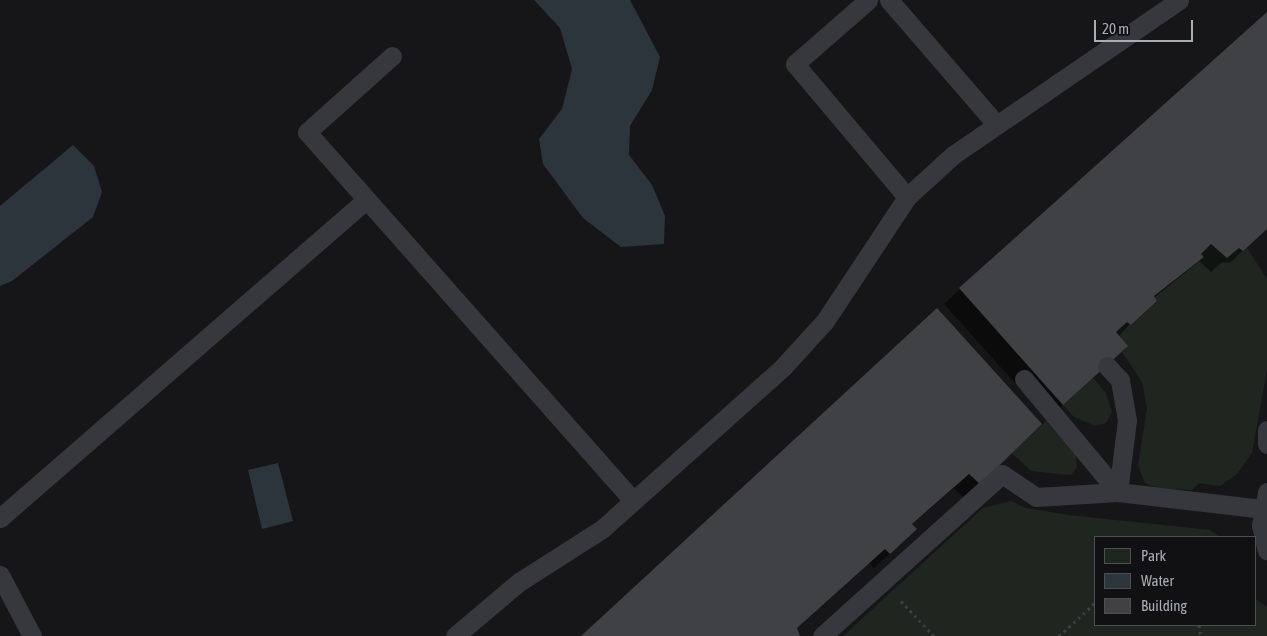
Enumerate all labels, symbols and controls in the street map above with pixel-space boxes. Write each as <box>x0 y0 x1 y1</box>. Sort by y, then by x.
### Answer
scale bar <box>1097 10 1196 42</box>
text: 20 m <box>1102 20 1129 37</box>
legend <box>1094 536 1257 626</box>
text: Park <box>1141 547 1166 564</box>
text: Water <box>1141 572 1174 589</box>
text: Building <box>1141 597 1187 614</box>

